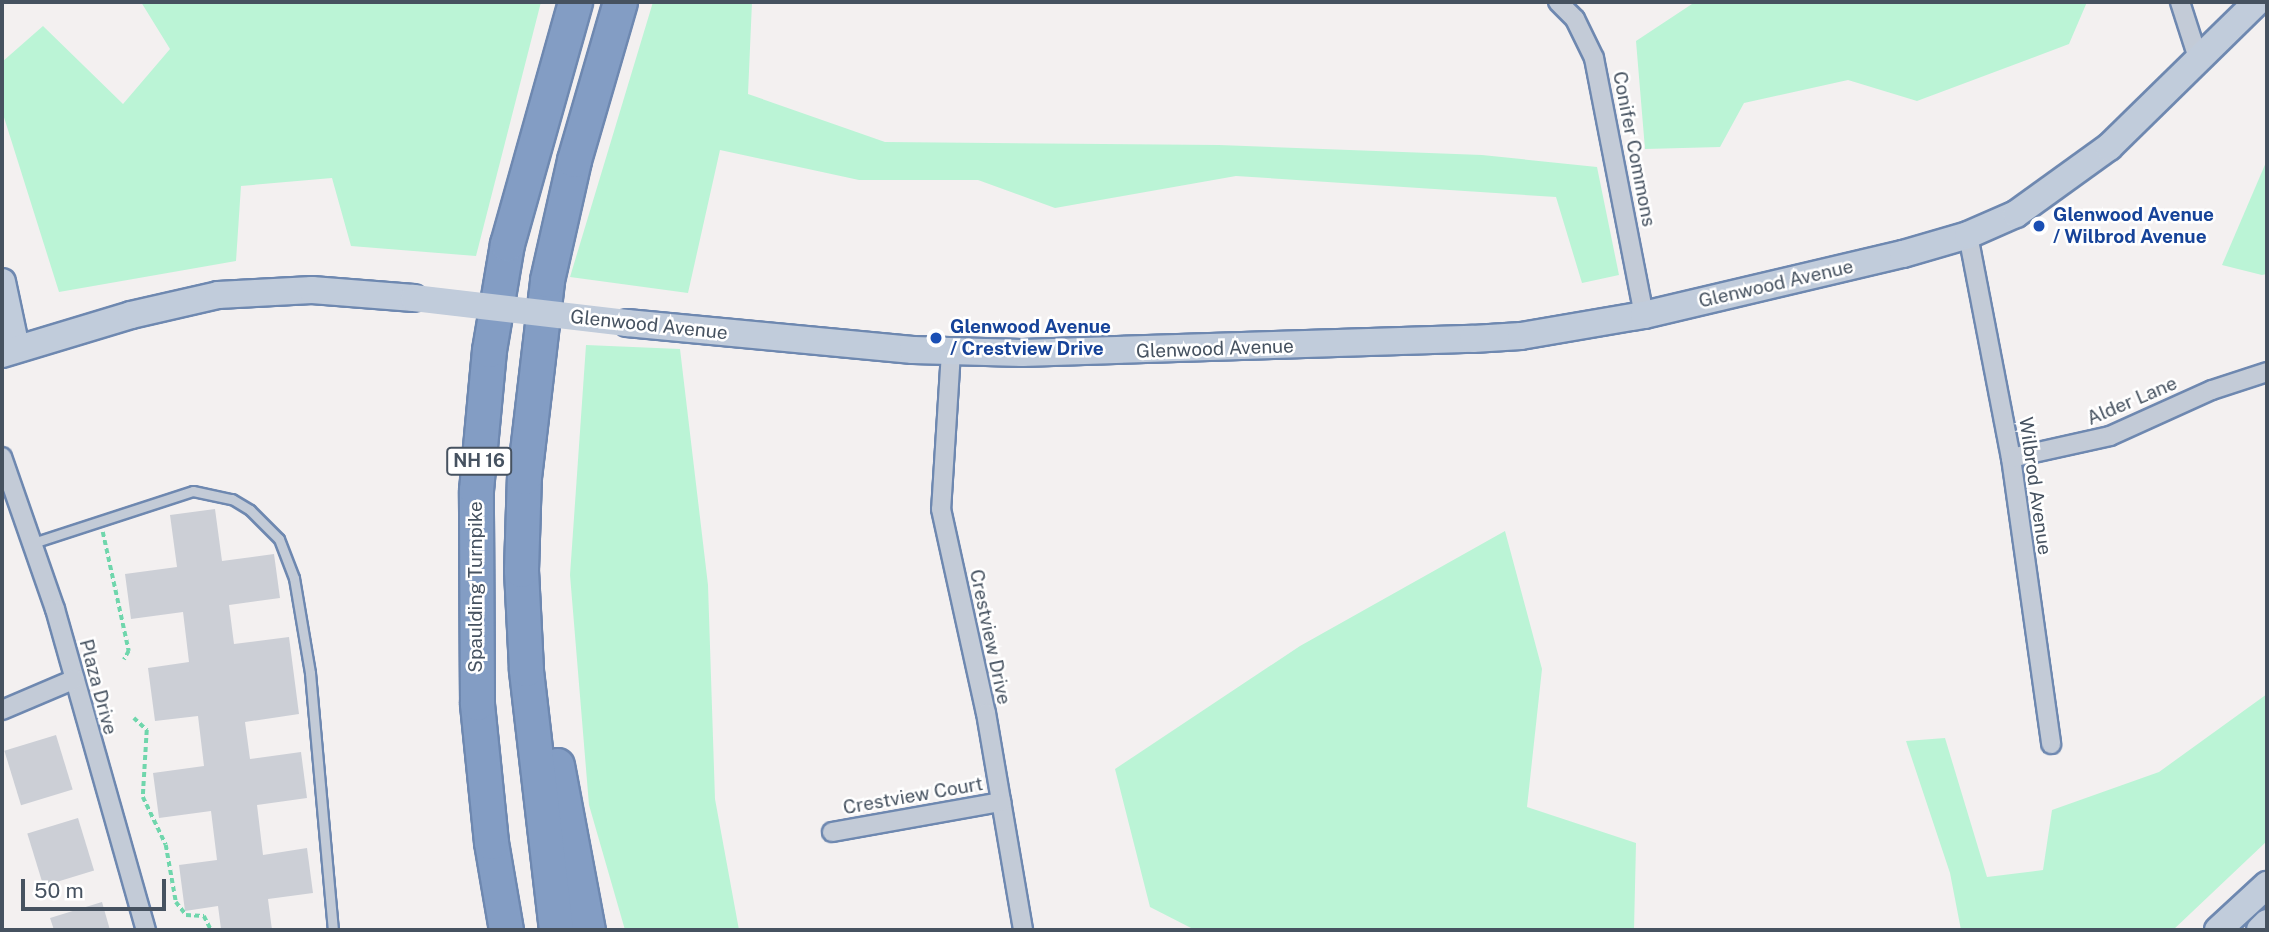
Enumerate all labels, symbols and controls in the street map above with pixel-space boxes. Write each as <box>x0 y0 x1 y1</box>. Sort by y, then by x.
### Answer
street label: Conifer Commons <box>1608 69 1660 229</box>
place label: Glenwood Avenue / Wilbrod Avenue <box>2053 204 2214 248</box>
marker: Glenwood Avenue / Wilbrod Avenue <box>2031 218 2047 234</box>
street label: Glenwood Avenue <box>1696 255 1856 313</box>
street label: Glenwood Avenue <box>569 305 729 345</box>
place label: Glenwood Avenue / Crestview Drive <box>950 316 1111 360</box>
marker: Glenwood Avenue / Crestview Drive <box>928 330 944 346</box>
street label: Glenwood Avenue <box>1136 335 1294 363</box>
street label: Alder Lane <box>2083 372 2181 430</box>
street label: Wilbrod Avenue <box>2014 416 2056 556</box>
road number: NH 16 <box>446 447 512 476</box>
street label: Spaulding Turnpike <box>465 501 487 673</box>
street label: Crestview Drive <box>965 567 1015 707</box>
street label: Plaza Drive <box>74 637 122 737</box>
street label: Crestview Court <box>841 772 985 820</box>
scale bar <box>24 866 170 910</box>
text: 50 m <box>34 878 84 903</box>

